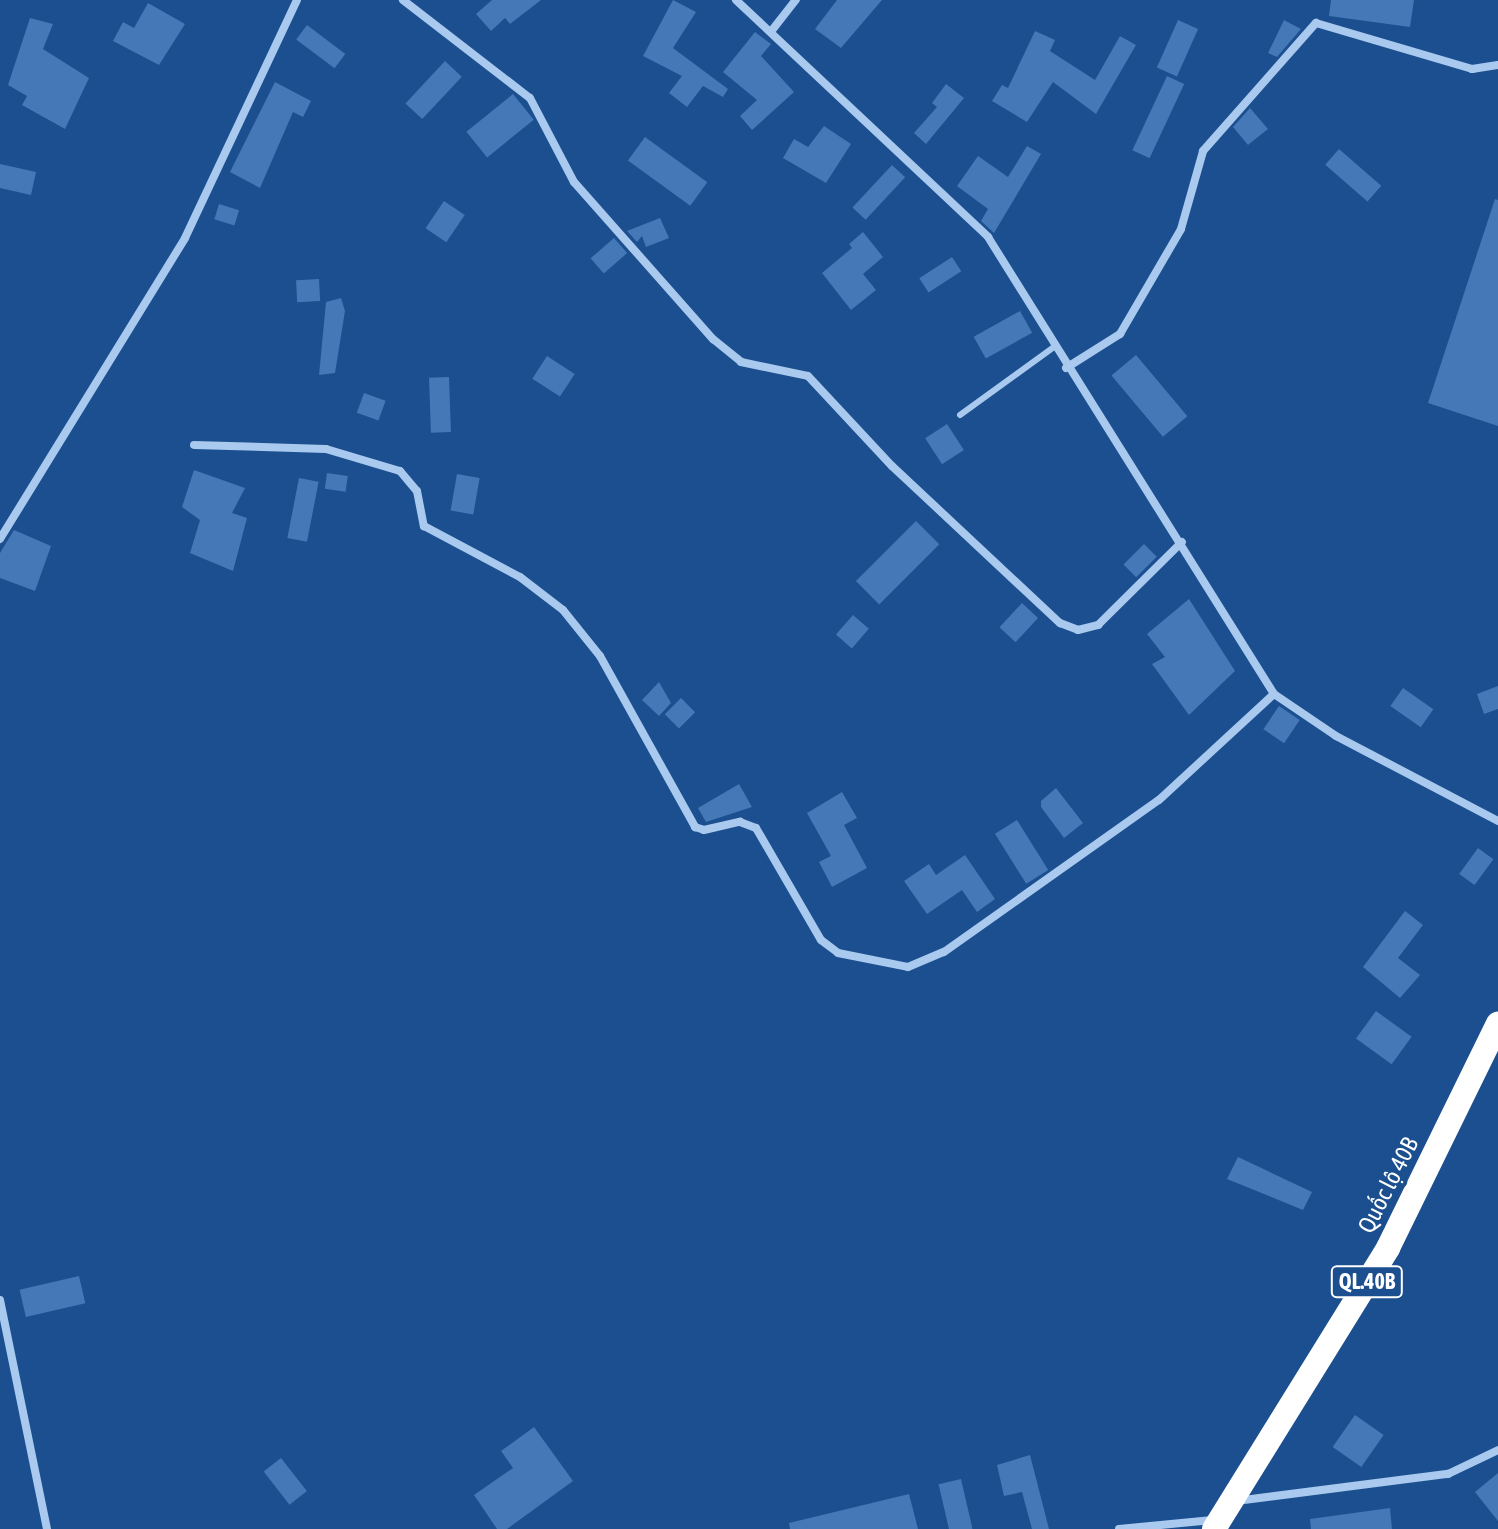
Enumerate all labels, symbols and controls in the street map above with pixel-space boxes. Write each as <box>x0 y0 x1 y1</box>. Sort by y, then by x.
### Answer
street label: Quốc lộ 40B <box>1352 1132 1424 1238</box>
road number: QL.40B <box>1329 1264 1405 1300</box>

